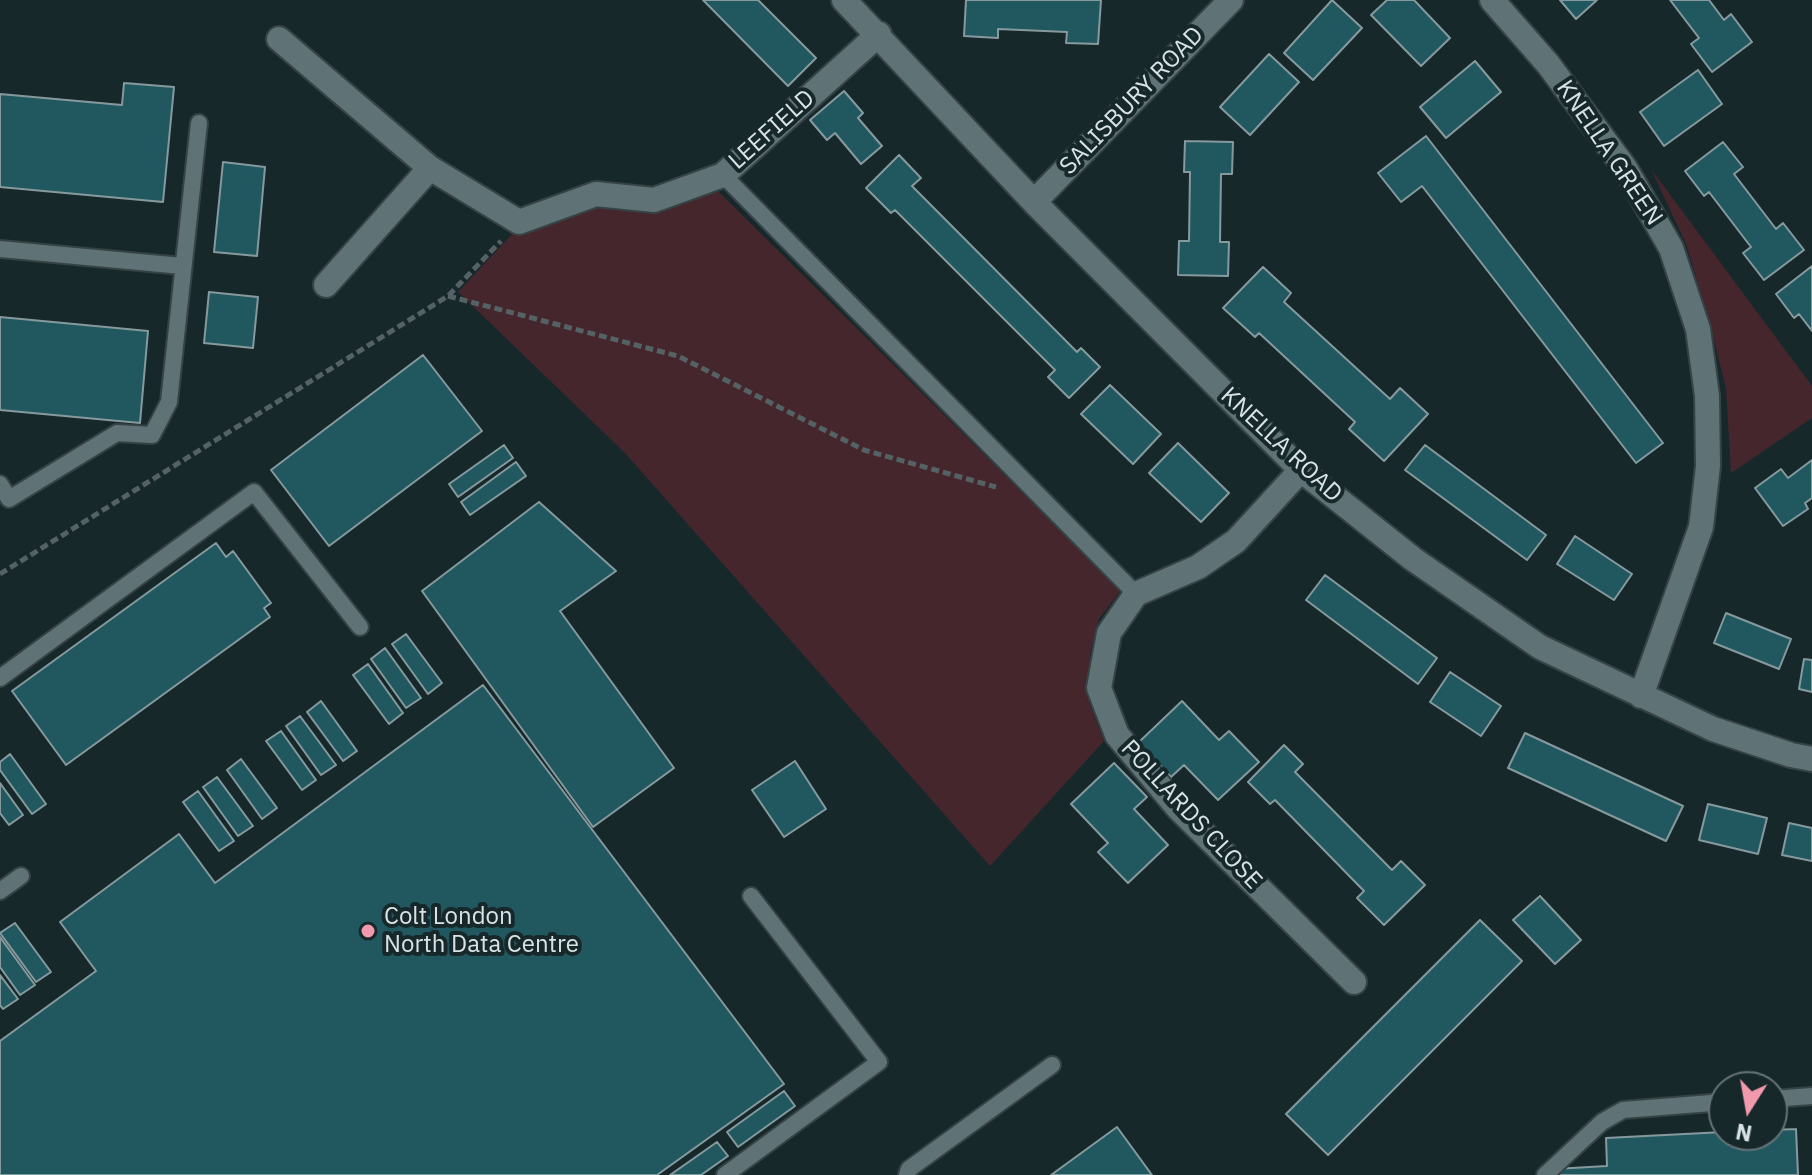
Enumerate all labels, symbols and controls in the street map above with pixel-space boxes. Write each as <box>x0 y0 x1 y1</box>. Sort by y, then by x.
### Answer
street label: SALISBURY ROAD <box>1054 21 1210 181</box>
street label: KNELLA GREEN <box>1550 75 1668 231</box>
street label: LEEFIELD <box>723 84 821 176</box>
street label: KNELLA ROAD <box>1215 382 1347 508</box>
street label: POLLARDS CLOSE <box>1114 734 1268 896</box>
place label: Colt London North Data Centre <box>384 903 579 959</box>
marker: Colt London North Data Centre <box>359 922 377 940</box>
north arrow <box>1708 1071 1788 1151</box>
text: N <box>1733 1117 1754 1149</box>

